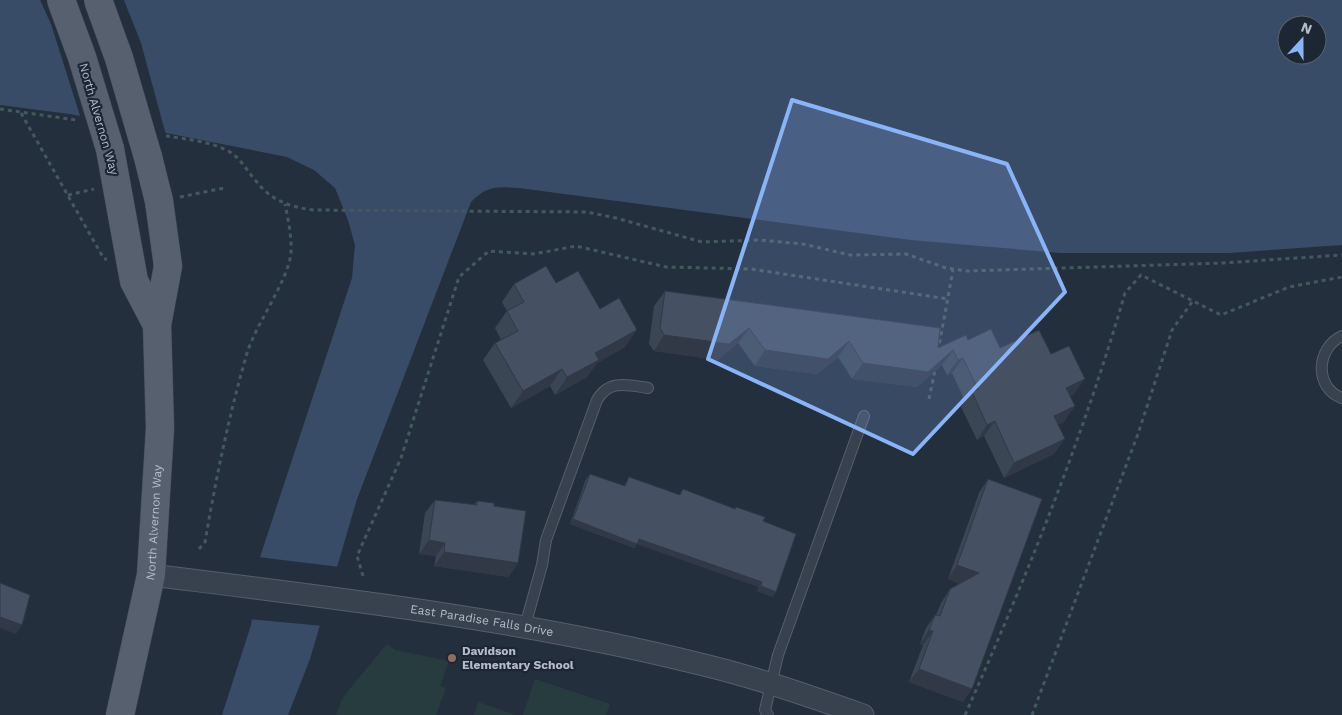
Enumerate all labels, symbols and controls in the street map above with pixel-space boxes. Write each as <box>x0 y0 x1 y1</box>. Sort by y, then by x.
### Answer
north arrow <box>1277 15 1327 65</box>
text: N <box>1299 19 1314 37</box>
street label: North Alvernon Way <box>76 62 122 177</box>
street label: North Alvernon Way <box>143 464 165 582</box>
street label: East Paradise Falls Drive <box>409 602 555 639</box>
place label: Davidson Elementary School <box>462 644 574 672</box>
marker: Davidson Elementary School <box>446 652 458 664</box>

